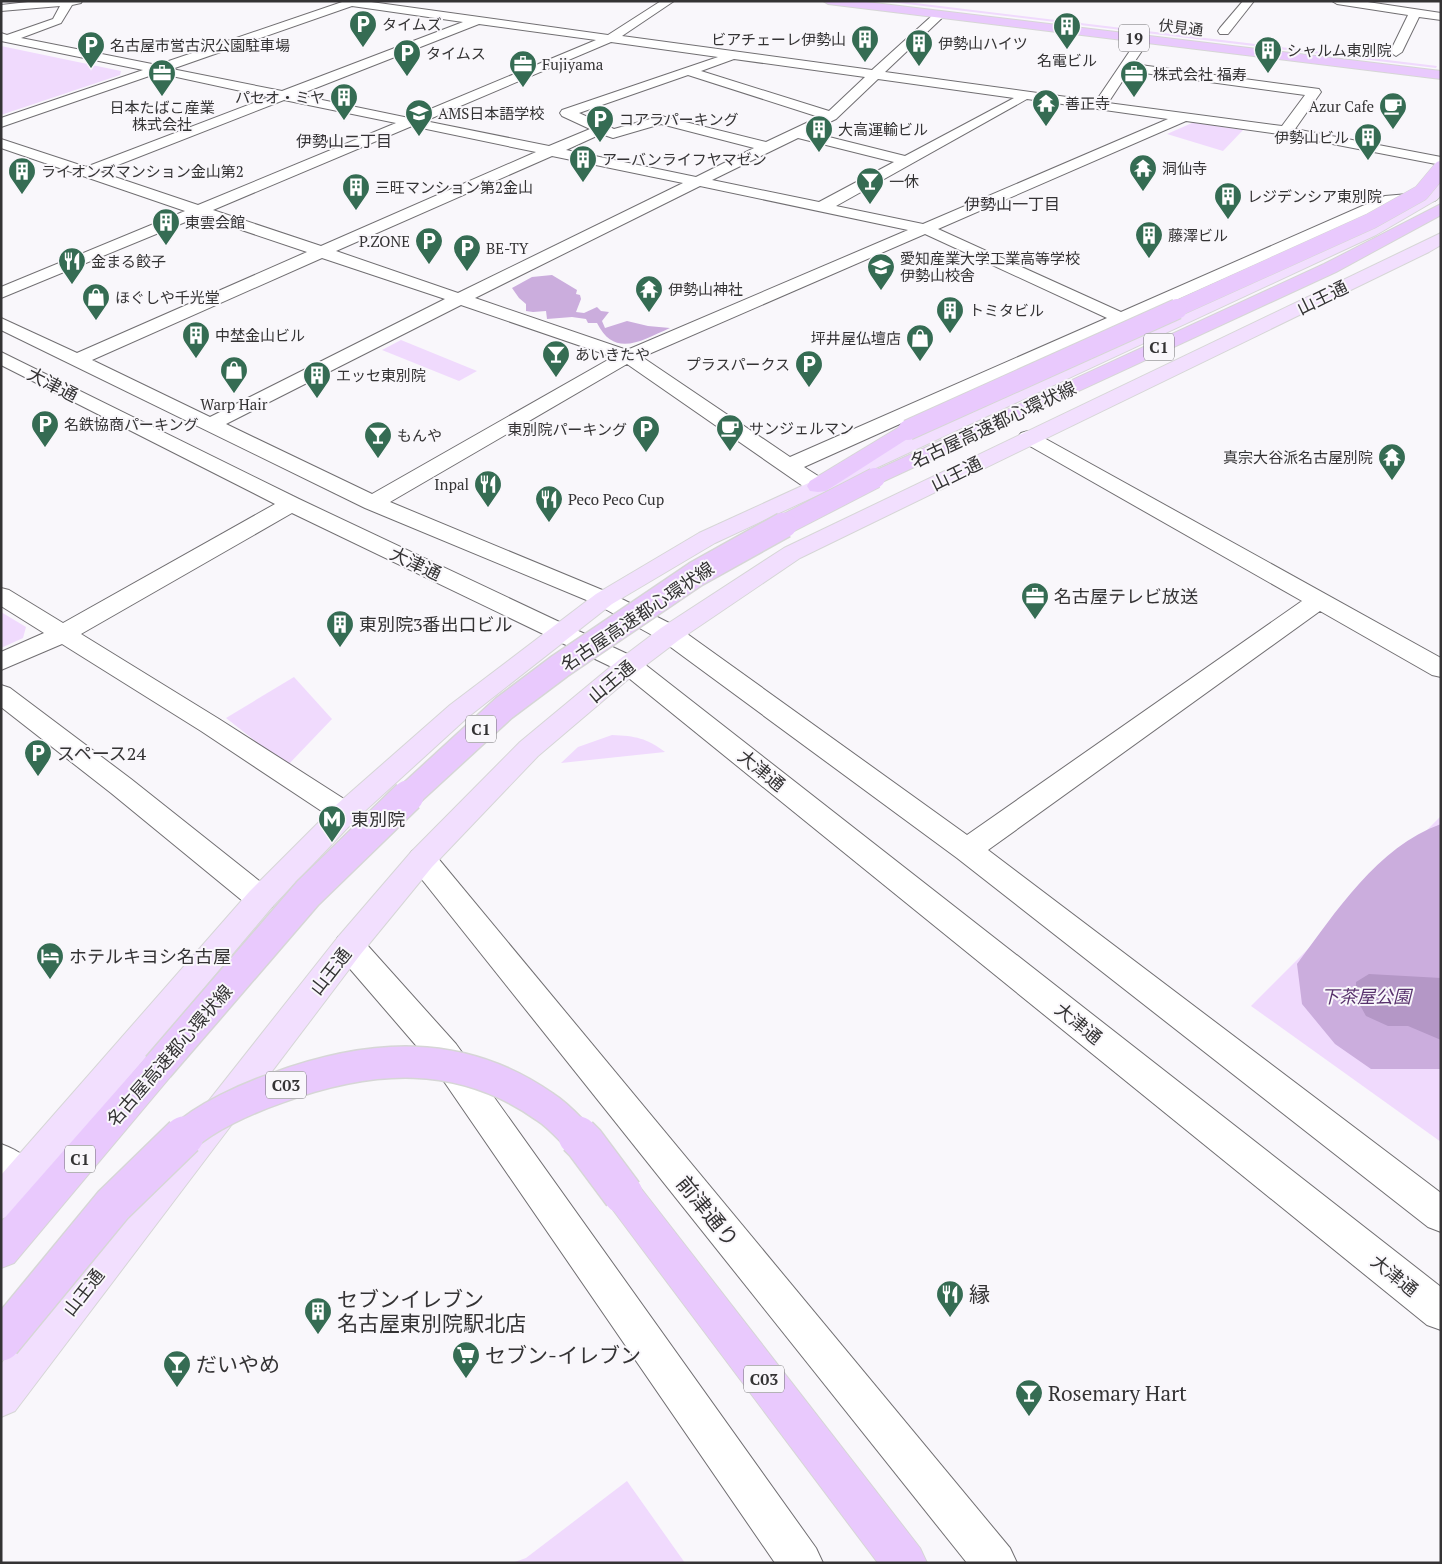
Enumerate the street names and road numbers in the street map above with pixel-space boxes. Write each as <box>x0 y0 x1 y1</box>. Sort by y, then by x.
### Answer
street label: 伏見通 <box>1157 14 1205 40</box>
road number: 19 <box>1119 24 1149 52</box>
street label: 山王通 <box>1292 274 1352 320</box>
road number: C1 <box>1144 334 1174 361</box>
street label: 大津通 <box>23 361 83 407</box>
street label: 名古屋高速都心環状線 <box>906 375 1080 473</box>
street label: 山王通 <box>926 450 986 496</box>
street label: 大津通 <box>386 541 446 585</box>
street label: 名古屋高速都心環状線 <box>556 556 718 676</box>
street label: 山王通 <box>583 654 639 708</box>
road number: C1 <box>466 716 496 742</box>
street label: 大津通 <box>733 744 791 796</box>
street label: 山王通 <box>304 942 356 1000</box>
street label: 名古屋高速都心環状線 <box>101 979 237 1131</box>
street label: 大津通 <box>1050 997 1108 1049</box>
road number: C03 <box>266 1072 306 1098</box>
road number: C1 <box>65 1146 95 1172</box>
street label: 前津通り <box>671 1170 745 1252</box>
street label: 大津通 <box>1366 1249 1424 1301</box>
street label: 山王通 <box>57 1263 109 1321</box>
road number: C03 <box>744 1366 784 1392</box>

